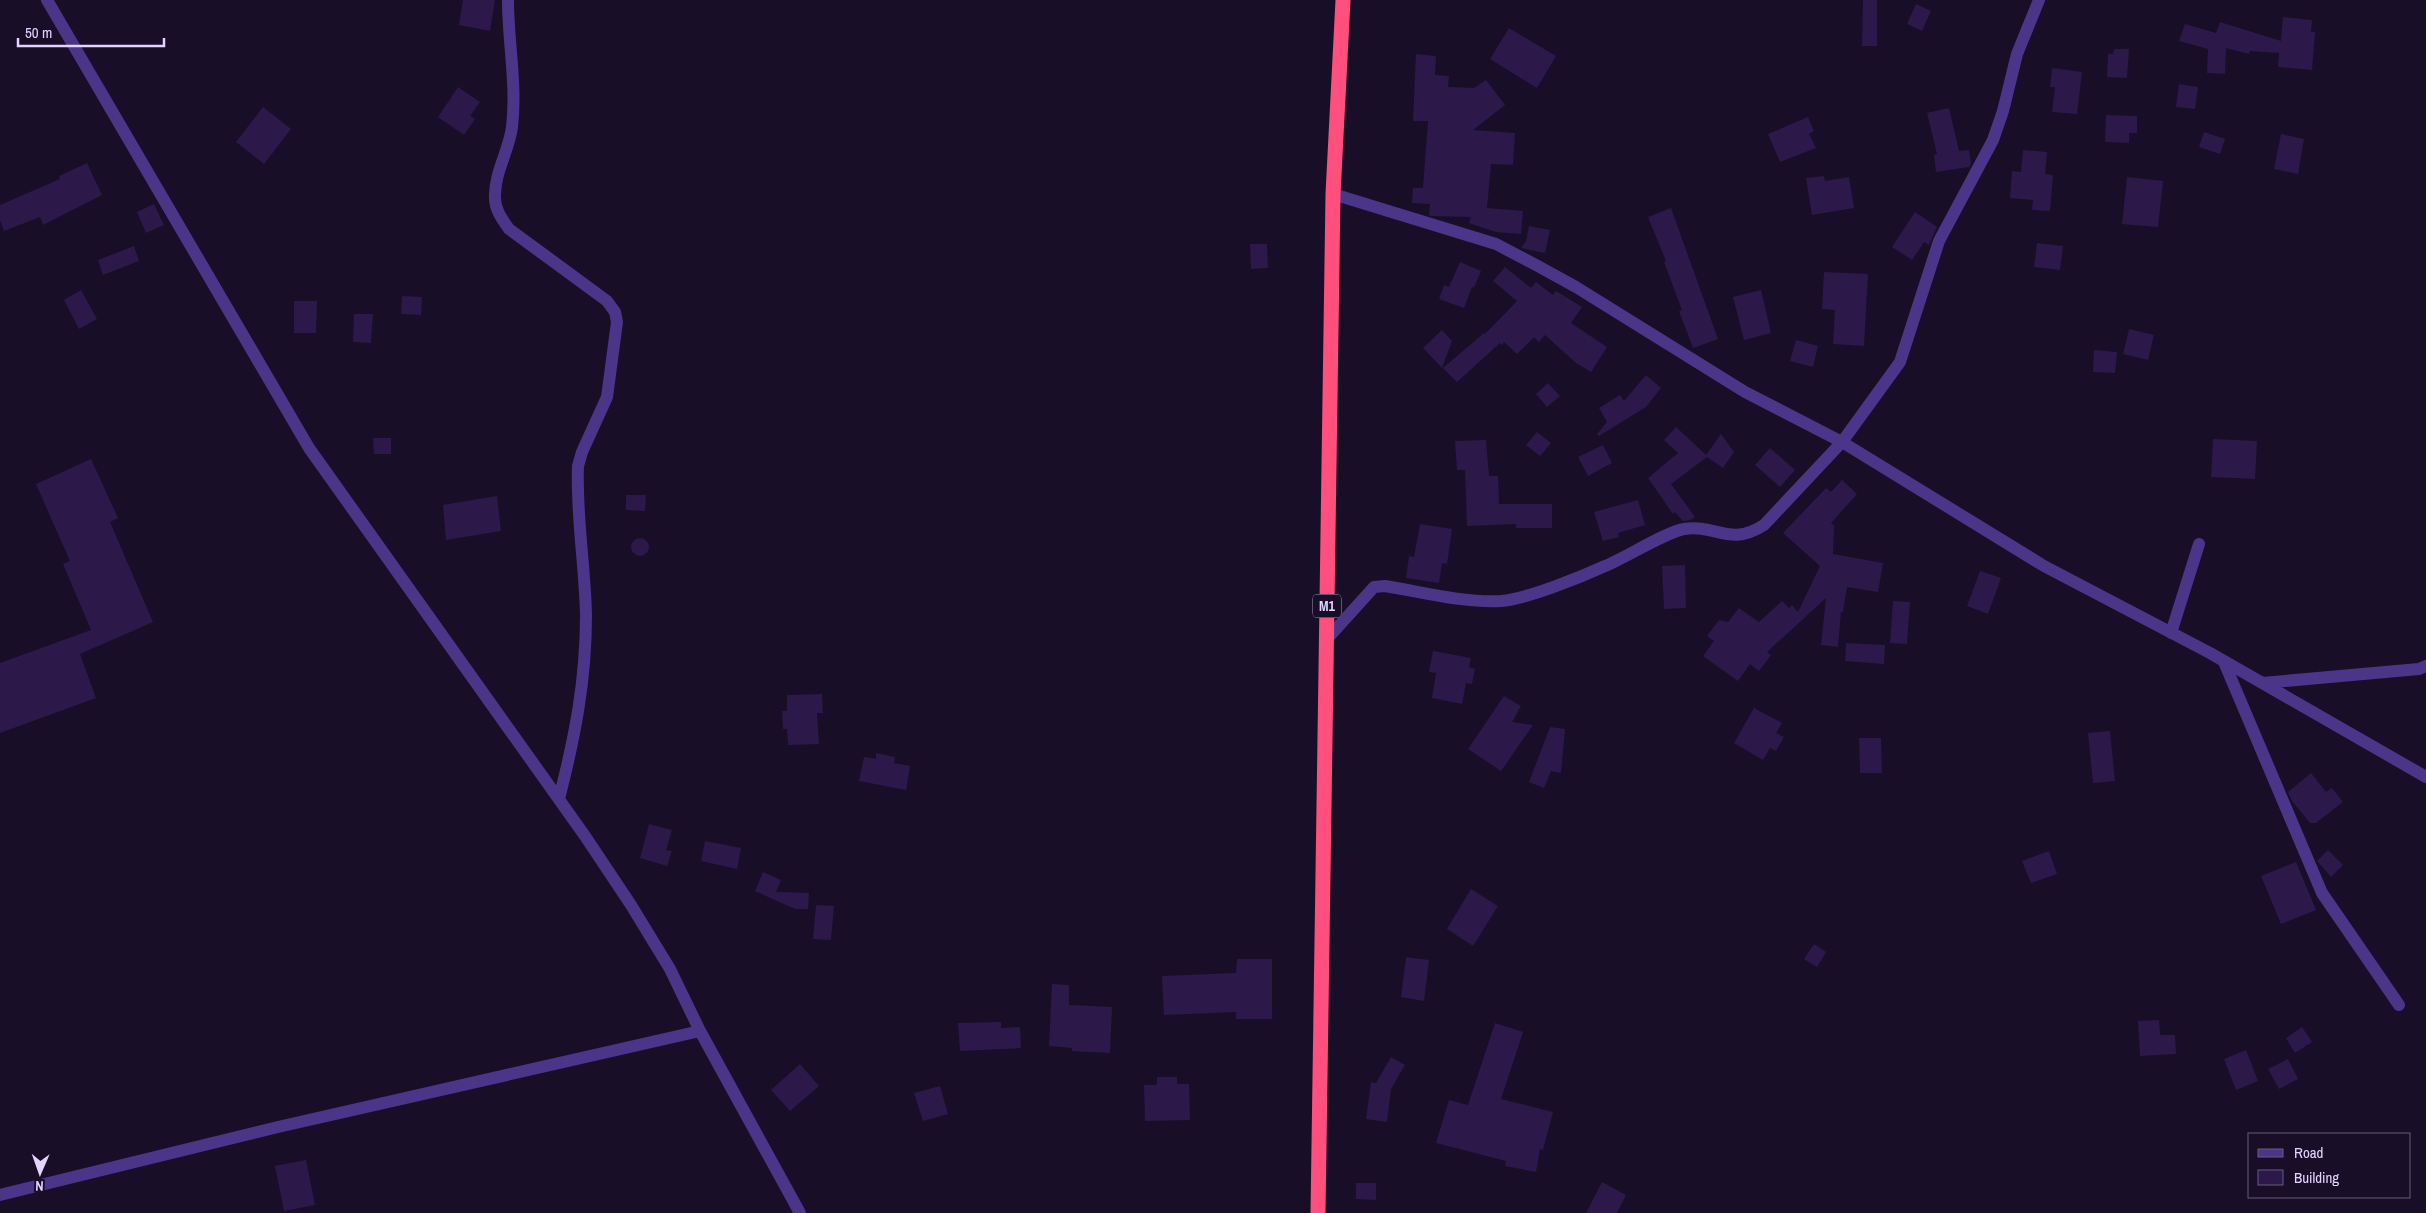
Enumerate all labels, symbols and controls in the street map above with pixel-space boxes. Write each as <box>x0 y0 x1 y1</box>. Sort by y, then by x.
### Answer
scale bar <box>18 15 164 47</box>
text: 50 m <box>25 22 52 43</box>
road number: M1 <box>1313 594 1341 618</box>
legend <box>2248 1133 2411 1198</box>
text: Road <box>2294 1142 2323 1163</box>
north arrow <box>15 1148 65 1198</box>
text: Building <box>2294 1167 2339 1188</box>
text: N <box>35 1177 44 1195</box>

